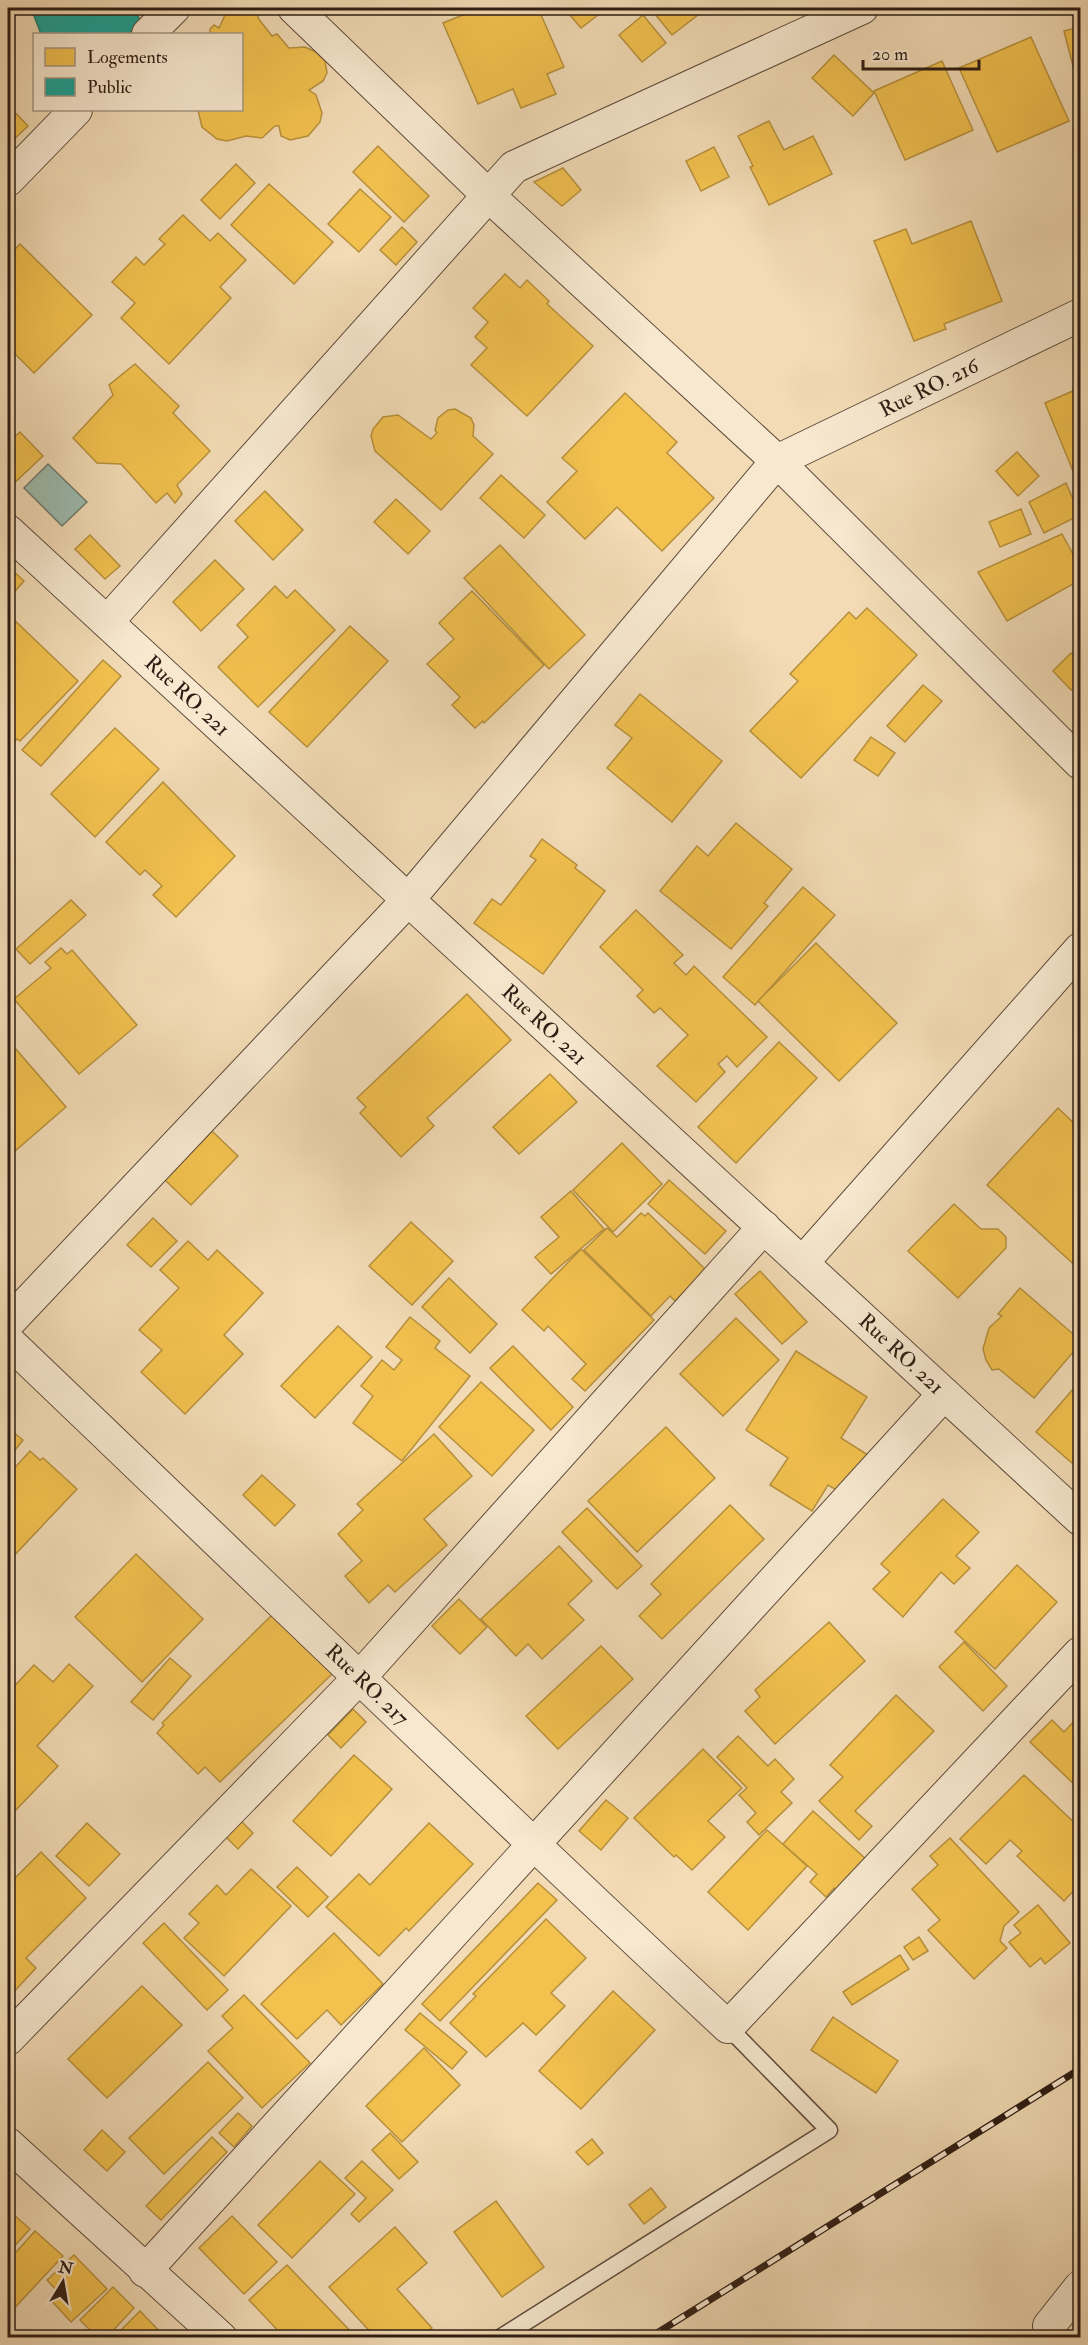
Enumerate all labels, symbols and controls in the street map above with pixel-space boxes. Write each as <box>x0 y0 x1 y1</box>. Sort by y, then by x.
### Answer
legend <box>33 33 243 111</box>
scale bar <box>863 33 978 71</box>
text: 20 m <box>872 43 908 66</box>
text: Logements <box>87 46 168 69</box>
text: Public <box>87 76 132 99</box>
street label: Rue RO. 216 <box>875 352 984 424</box>
street label: Rue RO. 221 <box>139 650 235 742</box>
street label: Rue RO. 221 <box>496 979 592 1071</box>
street label: Rue RO. 221 <box>853 1308 949 1400</box>
street label: Rue RO. 217 <box>319 1638 415 1732</box>
north arrow <box>33 2252 93 2312</box>
text: N <box>56 2257 75 2280</box>

